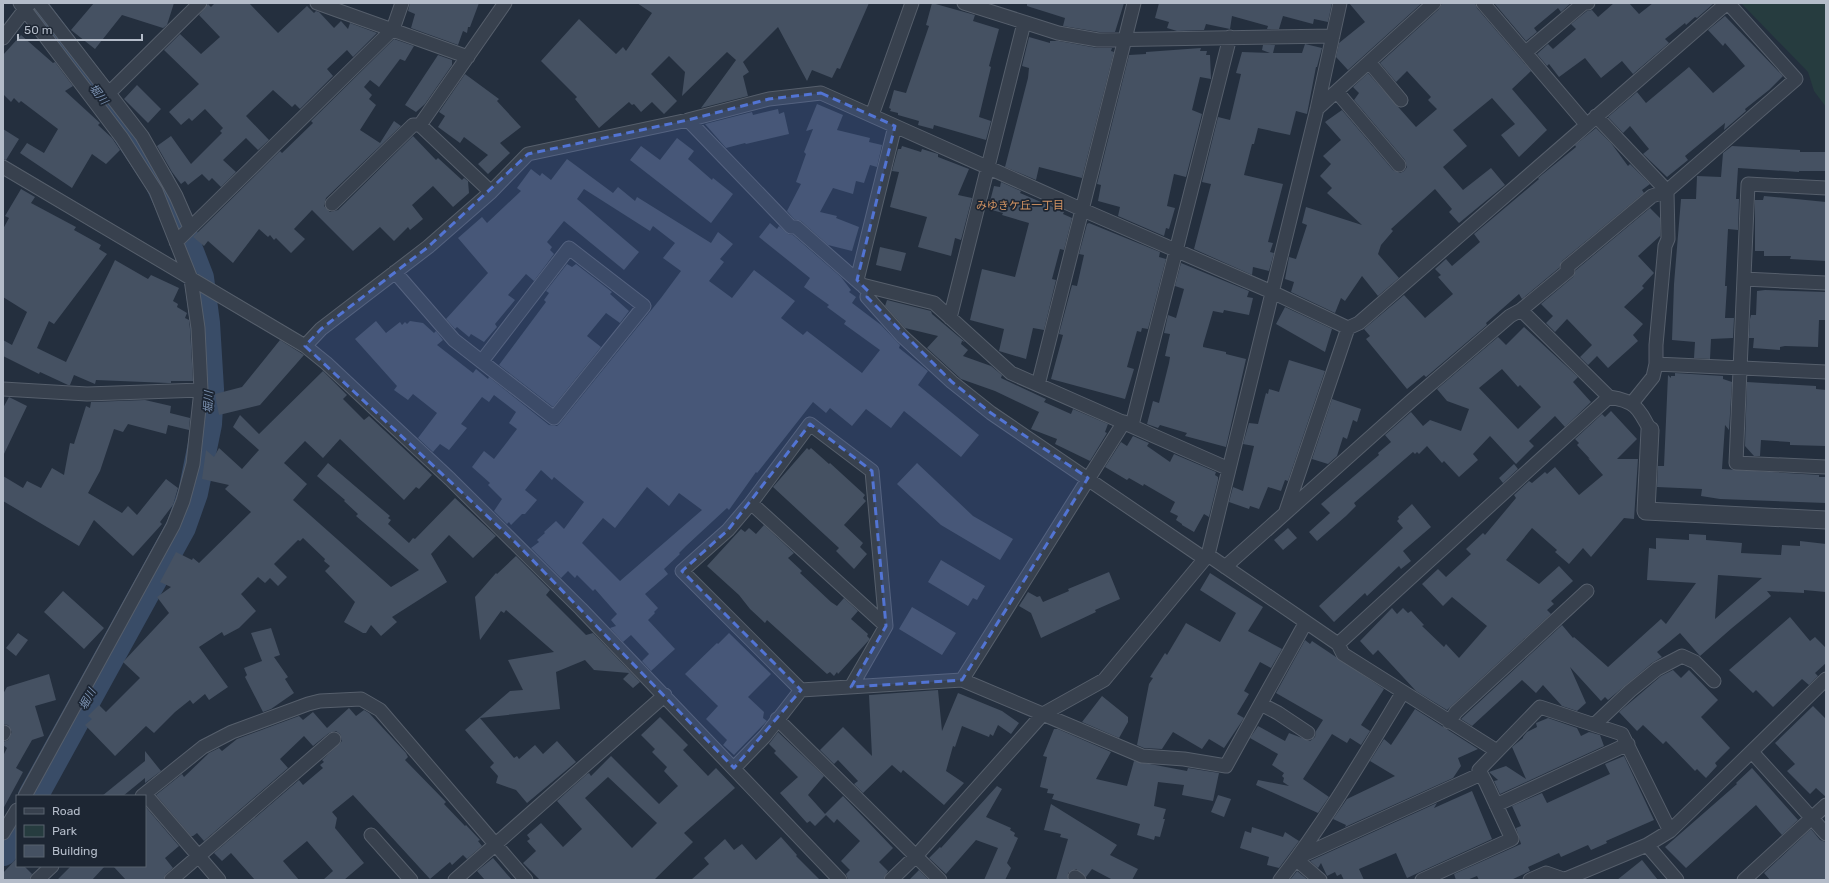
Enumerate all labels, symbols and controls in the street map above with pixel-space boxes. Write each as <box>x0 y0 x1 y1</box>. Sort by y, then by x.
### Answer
scale bar <box>18 16 142 42</box>
text: 50 m <box>24 23 52 37</box>
water label: 堀川 <box>87 82 111 108</box>
district label: みゆきケ丘一丁目 <box>976 199 1064 212</box>
water label: 堀川 <box>201 390 216 413</box>
water label: 堀川 <box>76 686 99 712</box>
legend <box>16 795 146 867</box>
text: Road <box>52 804 80 818</box>
text: Park <box>52 824 78 838</box>
text: Building <box>52 844 98 858</box>

